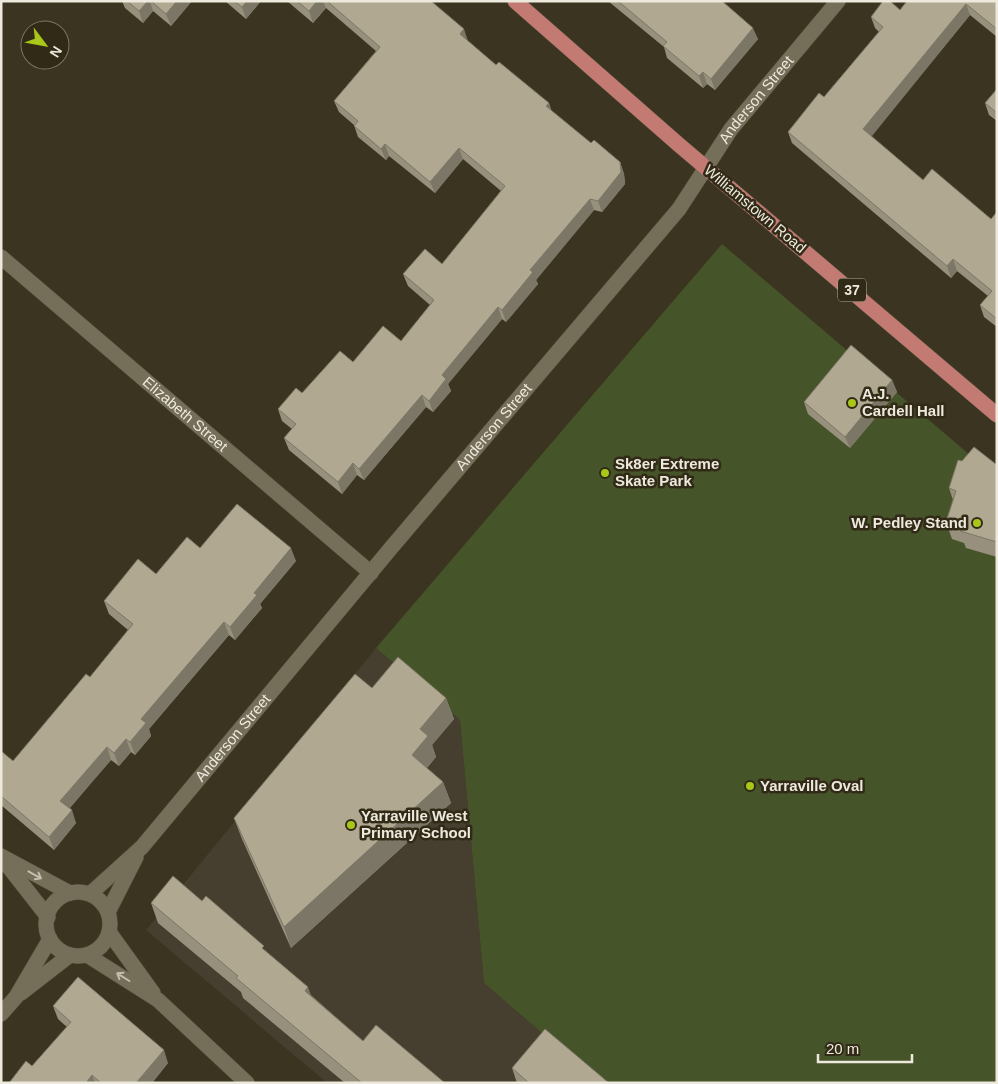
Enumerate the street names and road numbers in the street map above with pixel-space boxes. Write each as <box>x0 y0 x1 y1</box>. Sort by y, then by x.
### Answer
street label: Anderson Street <box>715 51 797 146</box>
street label: Williamstown Road <box>701 161 810 256</box>
road number: 37 <box>838 278 866 302</box>
street label: Elizabeth Street <box>140 373 232 455</box>
street label: Anderson Street <box>452 379 536 473</box>
street label: Anderson Street <box>191 690 274 785</box>

